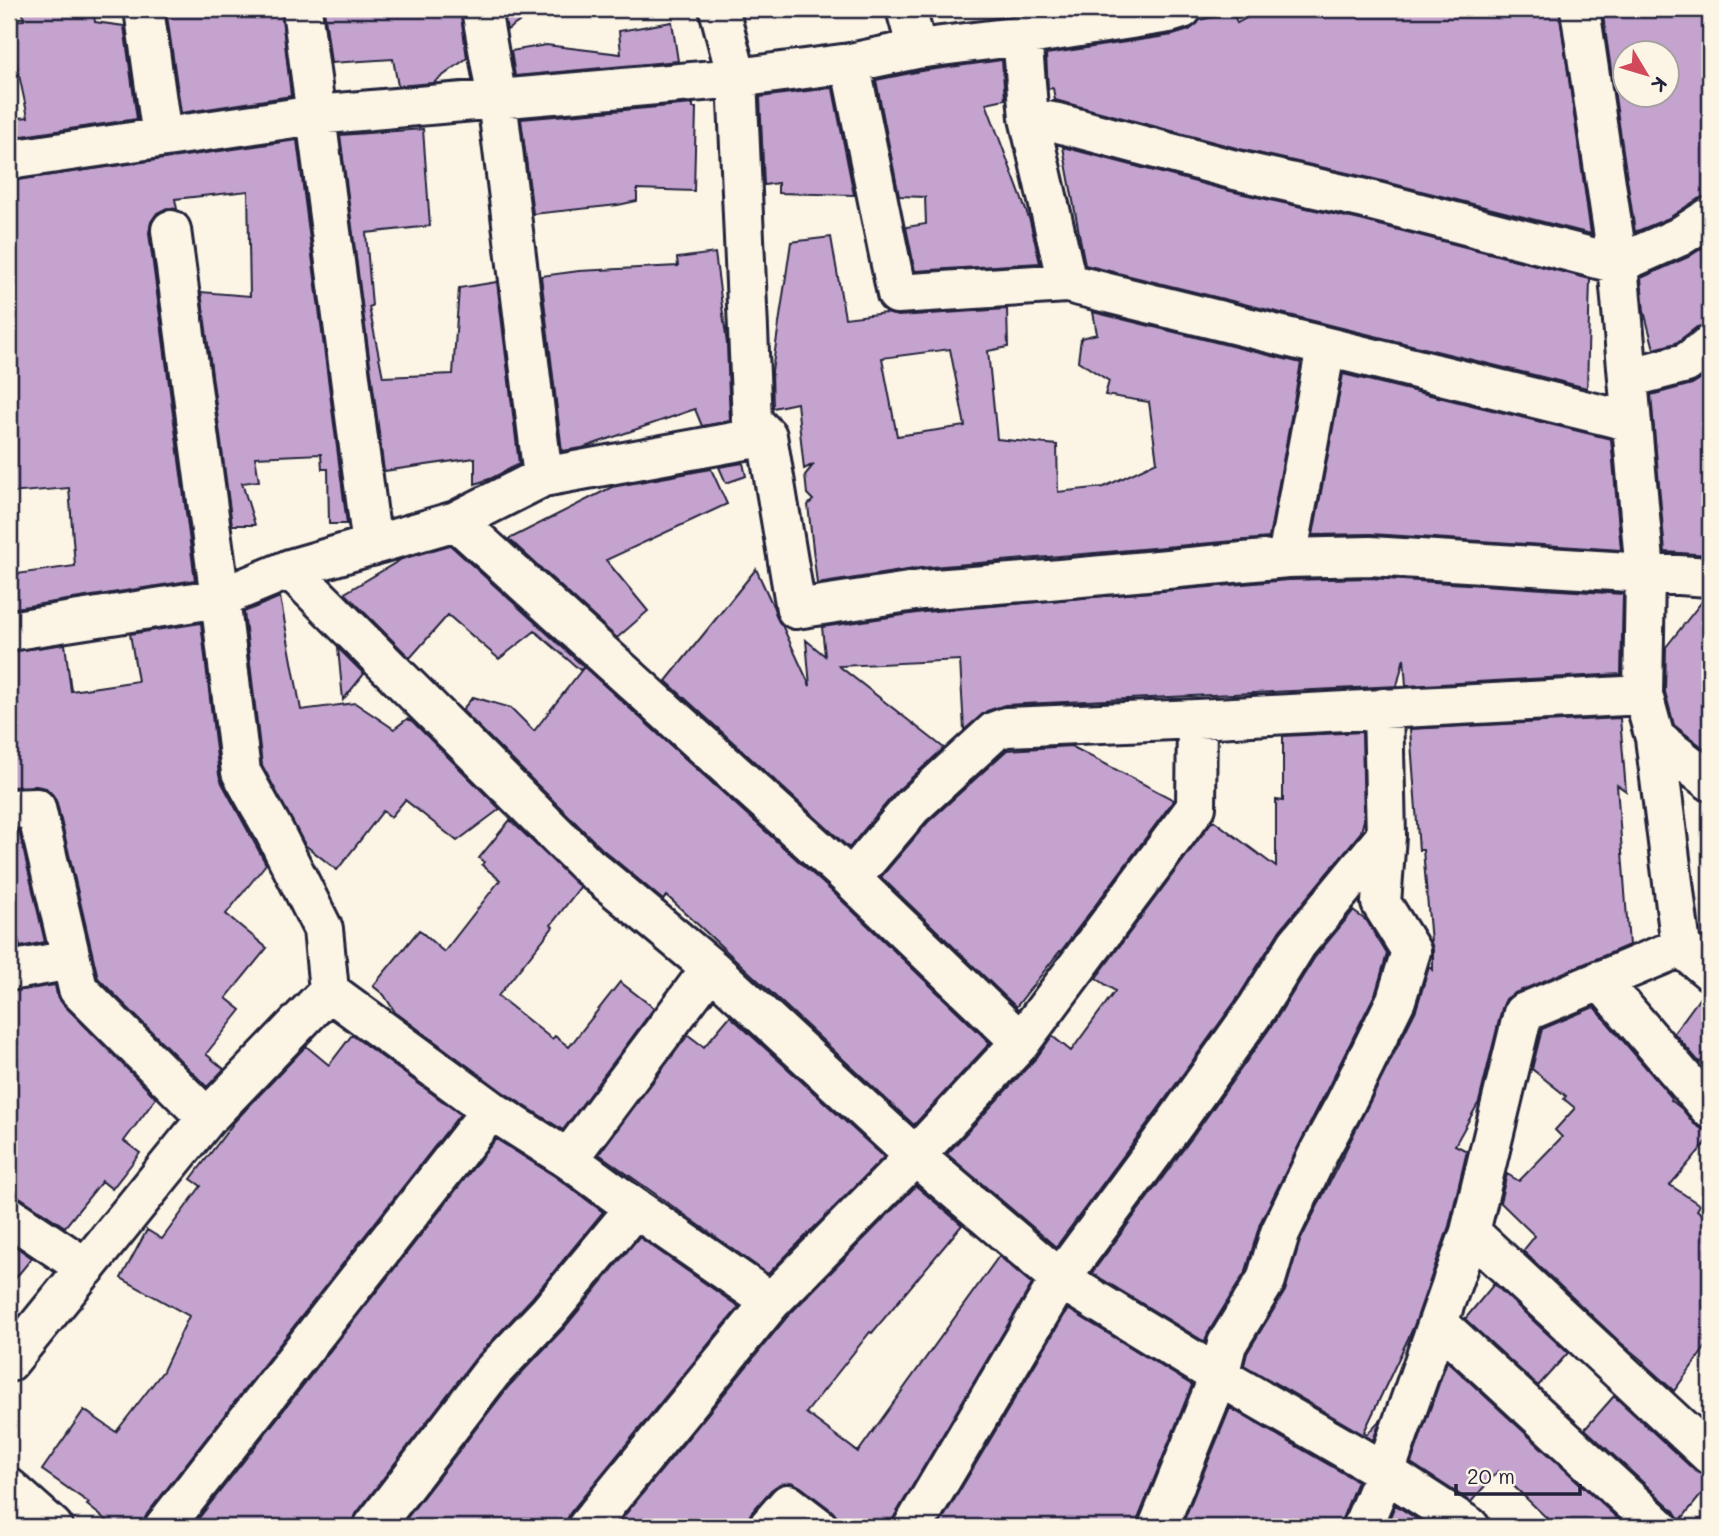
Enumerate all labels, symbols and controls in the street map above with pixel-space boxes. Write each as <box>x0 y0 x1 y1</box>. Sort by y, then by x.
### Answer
north arrow <box>1610 38 1680 108</box>
text: K <box>1646 72 1673 97</box>
scale bar <box>1456 1452 1581 1496</box>
text: 20 m <box>1467 1462 1515 1489</box>

